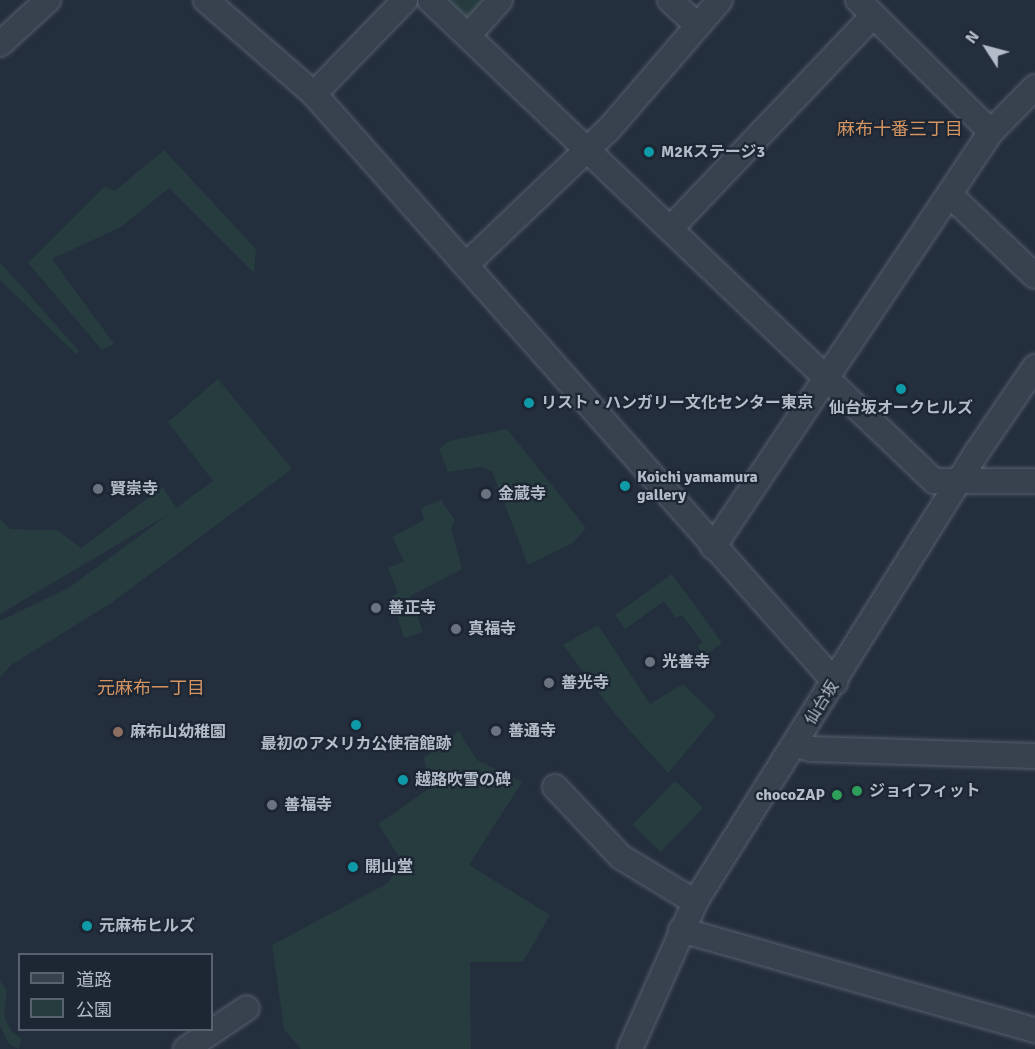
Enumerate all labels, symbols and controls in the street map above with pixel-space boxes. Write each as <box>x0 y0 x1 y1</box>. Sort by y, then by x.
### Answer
north arrow <box>957 18 1017 78</box>
text: N <box>961 27 984 48</box>
district label: 麻布十番三丁目 <box>837 118 963 140</box>
place label: M2Kステージ3 <box>661 142 766 162</box>
marker: M2Kステージ3 <box>642 145 656 159</box>
marker: 仙台坂オークヒルズ <box>894 382 908 396</box>
place label: リスト・ハンガリー文化センター東京 <box>541 393 813 413</box>
marker: リスト・ハンガリー文化センター東京 <box>522 396 536 410</box>
place label: 仙台坂オークヒルズ <box>829 398 973 418</box>
place label: Koichi yamamura gallery <box>637 467 758 505</box>
place label: 賢崇寺 <box>110 479 158 499</box>
marker: Koichi yamamura gallery <box>618 479 632 493</box>
marker: 賢崇寺 <box>91 482 105 496</box>
place label: 金蔵寺 <box>498 484 546 504</box>
marker: 金蔵寺 <box>479 487 493 501</box>
place label: 善正寺 <box>388 598 436 618</box>
marker: 善正寺 <box>369 601 383 615</box>
place label: 真福寺 <box>468 619 516 639</box>
marker: 真福寺 <box>449 622 463 636</box>
place label: 光善寺 <box>662 652 710 672</box>
marker: 光善寺 <box>643 655 657 669</box>
place label: 善光寺 <box>561 673 609 693</box>
marker: 善光寺 <box>542 676 556 690</box>
district label: 元麻布一丁目 <box>97 677 205 699</box>
street label: 仙台坂 <box>801 678 843 728</box>
marker: 最初のアメリカ公使宿館跡 <box>349 718 363 732</box>
place label: 善通寺 <box>508 721 556 741</box>
place label: 麻布山幼稚園 <box>130 722 226 742</box>
marker: 善通寺 <box>489 724 503 738</box>
marker: 麻布山幼稚園 <box>111 725 125 739</box>
place label: 最初のアメリカ公使宿館跡 <box>260 734 452 754</box>
place label: 越路吹雪の碑 <box>415 770 511 790</box>
marker: 越路吹雪の碑 <box>396 773 410 787</box>
place label: ジョイフィット <box>869 781 981 801</box>
marker: ジョイフィット <box>850 784 864 798</box>
place label: chocoZAP <box>756 785 825 805</box>
marker: chocoZAP <box>830 788 844 802</box>
place label: 善福寺 <box>284 795 332 815</box>
marker: 善福寺 <box>265 798 279 812</box>
place label: 開山堂 <box>365 857 413 877</box>
marker: 開山堂 <box>346 860 360 874</box>
place label: 元麻布ヒルズ <box>99 916 195 936</box>
marker: 元麻布ヒルズ <box>80 919 94 933</box>
legend <box>18 953 213 1031</box>
text: 道路 <box>76 969 112 991</box>
text: 公園 <box>76 999 112 1021</box>

